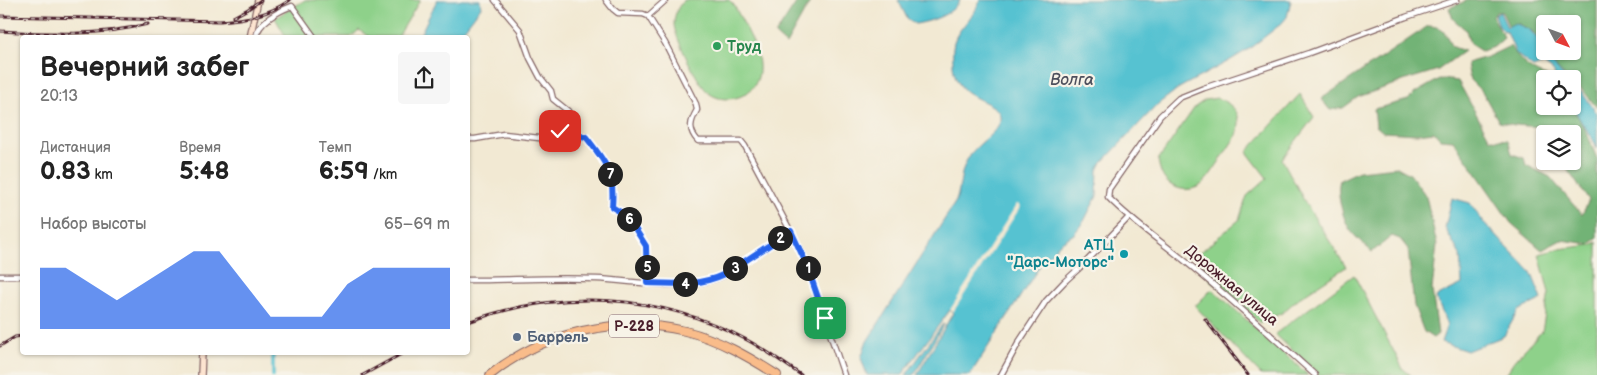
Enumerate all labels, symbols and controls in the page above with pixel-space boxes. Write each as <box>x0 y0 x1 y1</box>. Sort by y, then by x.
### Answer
north arrow <box>1536 15 1581 60</box>
map controls <box>1536 15 1581 170</box>
place label: Труд <box>727 37 761 56</box>
marker: Труд <box>711 40 723 52</box>
text: Вечерний забег <box>40 51 249 84</box>
button: share <box>398 52 450 104</box>
button: locate <box>1536 70 1581 115</box>
water label: Волга <box>1050 71 1094 90</box>
text: 20:13 <box>40 87 78 106</box>
pin <box>539 110 581 152</box>
icon: check <box>546 117 574 145</box>
button: layers <box>1536 125 1581 170</box>
text: Дистанция <box>40 139 111 156</box>
text: Время <box>179 139 221 156</box>
text: Темп <box>319 139 352 156</box>
text: 0.83 <box>40 156 91 187</box>
text: 5:48 <box>179 156 230 187</box>
text: 6:59 <box>319 156 369 187</box>
pin: 7 <box>598 162 622 186</box>
text: km <box>91 166 113 183</box>
text: /km <box>369 166 397 183</box>
text: 7 <box>607 166 614 183</box>
pin: 6 <box>616 206 642 232</box>
text: 6 <box>625 211 634 228</box>
text: Набор высоты <box>40 215 147 234</box>
text: 65–69 m <box>384 215 450 234</box>
pin: 2 <box>768 226 792 250</box>
text: 2 <box>776 230 785 247</box>
place label: АТЦ "Дарс-Моторс" <box>1007 236 1114 272</box>
street label: Дорожная улица <box>1181 241 1282 330</box>
marker: АТЦ "Дарс-Моторс" <box>1118 248 1130 260</box>
pin: 5 <box>634 254 660 280</box>
pin: 3 <box>722 256 748 280</box>
pin: 1 <box>796 256 820 280</box>
text: 5 <box>643 259 652 276</box>
text: 3 <box>731 260 740 277</box>
text: 1 <box>806 260 811 277</box>
pin: 4 <box>672 272 698 296</box>
text: 4 <box>681 276 690 293</box>
pin <box>804 297 846 339</box>
icon: arrive <box>811 304 839 332</box>
road number: Р-228 <box>609 314 659 338</box>
place label: Баррель <box>527 328 589 347</box>
marker: Баррель <box>511 331 523 343</box>

